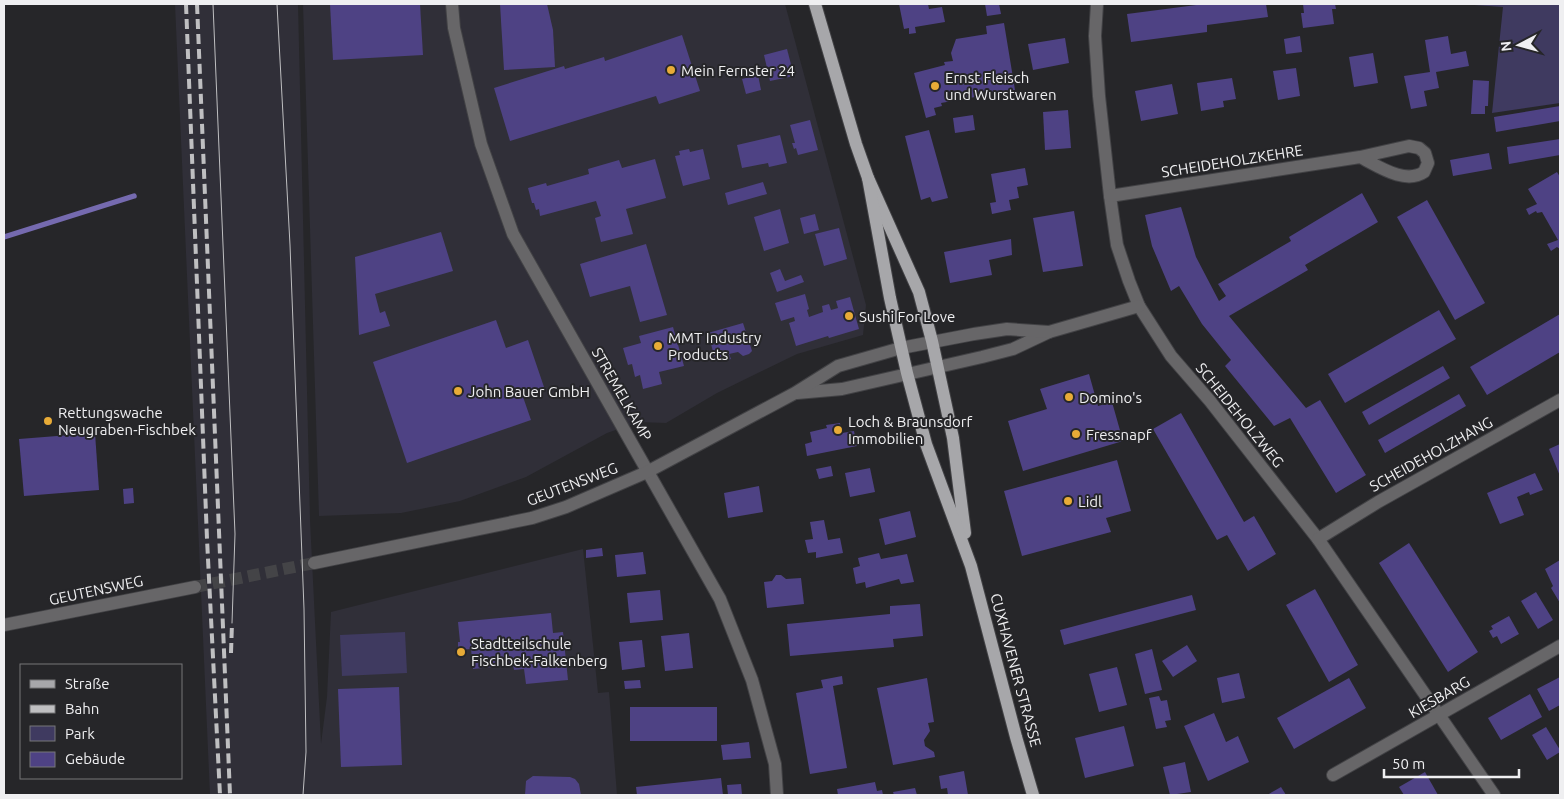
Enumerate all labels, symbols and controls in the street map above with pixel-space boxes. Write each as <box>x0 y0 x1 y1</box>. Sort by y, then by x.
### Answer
north arrow <box>1494 20 1544 70</box>
text: N <box>1498 40 1515 52</box>
place label: Mein Fernster 24 <box>681 62 795 79</box>
marker: Mein Fernster 24 <box>665 64 677 76</box>
place label: Ernst Fleisch und Wurstwaren <box>945 69 1057 103</box>
marker: Ernst Fleisch und Wurstwaren <box>929 80 941 92</box>
street label: SCHEIDEHOLZKEHRE <box>1160 141 1304 181</box>
place label: Sushi For Love <box>859 308 955 325</box>
marker: Sushi For Love <box>843 310 855 322</box>
place label: MMT Industry Products <box>668 329 761 363</box>
marker: MMT Industry Products <box>652 340 664 352</box>
street label: STREMELKAMP <box>589 345 655 443</box>
street label: SCHEIDEHOLZWEG <box>1193 359 1287 471</box>
place label: John Bauer GmbH <box>468 383 590 400</box>
marker: John Bauer GmbH <box>452 385 464 397</box>
place label: Domino's <box>1079 389 1142 406</box>
marker: Domino's <box>1063 391 1075 403</box>
place label: Rettungswache Neugraben-Fischbek <box>58 404 196 438</box>
place label: Loch & Braunsdorf Immobilien <box>848 413 972 447</box>
street label: SCHEIDEHOLZHANG <box>1367 413 1495 495</box>
marker: Rettungswache Neugraben-Fischbek <box>42 415 54 427</box>
marker: Loch & Braunsdorf Immobilien <box>832 424 844 436</box>
place label: Fressnapf <box>1086 426 1152 443</box>
marker: Fressnapf <box>1070 428 1082 440</box>
street label: GEUTENSWEG <box>524 459 620 509</box>
place label: Lidl <box>1078 493 1102 510</box>
marker: Lidl <box>1062 495 1074 507</box>
street label: GEUTENSWEG <box>47 572 145 608</box>
street label: CUXHAVENER STRASSE <box>987 591 1045 749</box>
place label: Stadtteilschule Fischbek-Falkenberg <box>471 635 608 669</box>
marker: Stadtteilschule Fischbek-Falkenberg <box>455 646 467 658</box>
legend <box>20 664 182 779</box>
street label: KIESBARG <box>1405 673 1473 721</box>
text: Straße <box>65 675 109 692</box>
text: Bahn <box>65 700 99 717</box>
text: Park <box>65 725 95 742</box>
scale bar <box>1384 746 1519 778</box>
text: Gebäude <box>65 750 125 767</box>
text: 50 m <box>1392 755 1425 772</box>

